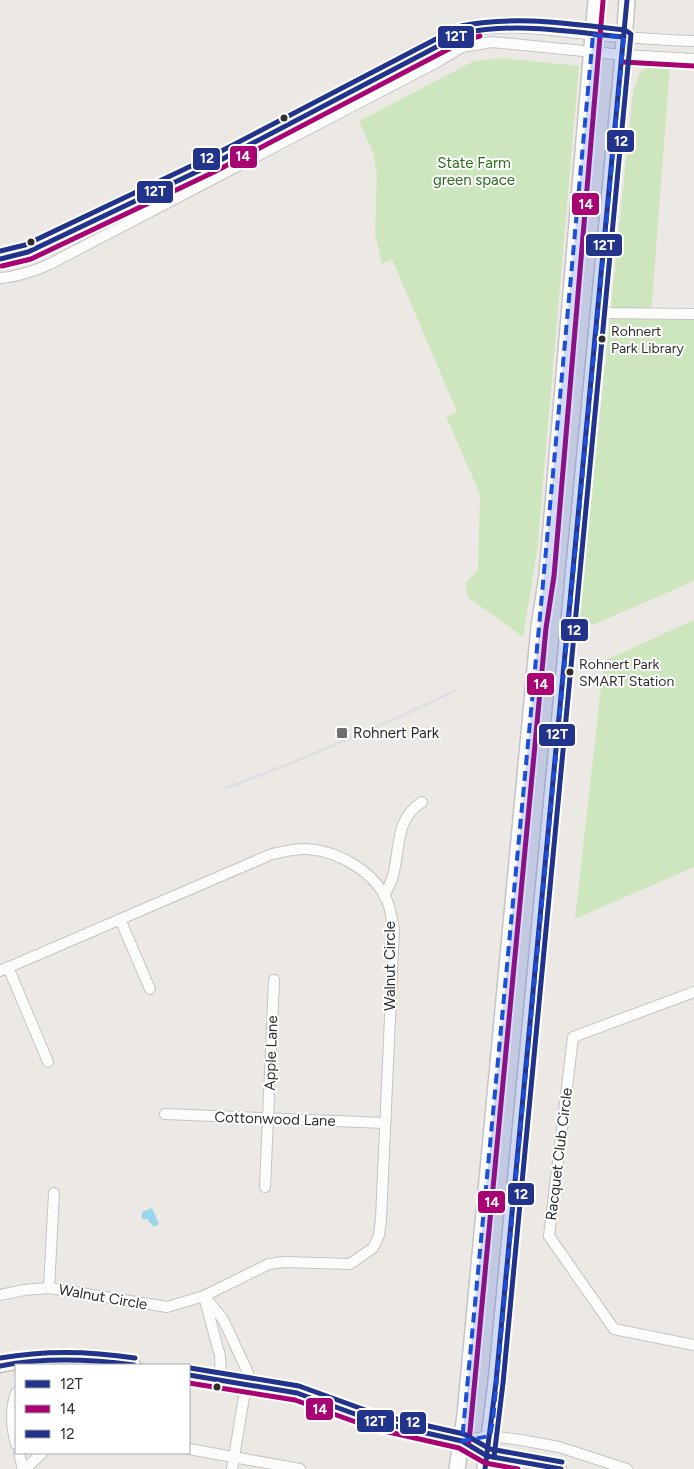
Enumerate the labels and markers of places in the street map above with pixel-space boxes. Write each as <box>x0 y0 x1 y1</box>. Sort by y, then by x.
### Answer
unlabelled marker <box>279 113 289 123</box>
unlabelled marker <box>26 237 36 247</box>
place label: Rohnert Park Library <box>611 323 684 357</box>
marker: Rohnert Park Library <box>597 334 607 344</box>
place label: Rohnert Park SMART Station <box>579 656 674 690</box>
marker: Rohnert Park SMART Station <box>565 667 575 677</box>
place label: Rohnert Park <box>353 724 440 742</box>
marker: Rohnert Park <box>335 726 349 740</box>
unlabelled marker <box>212 1382 222 1392</box>

